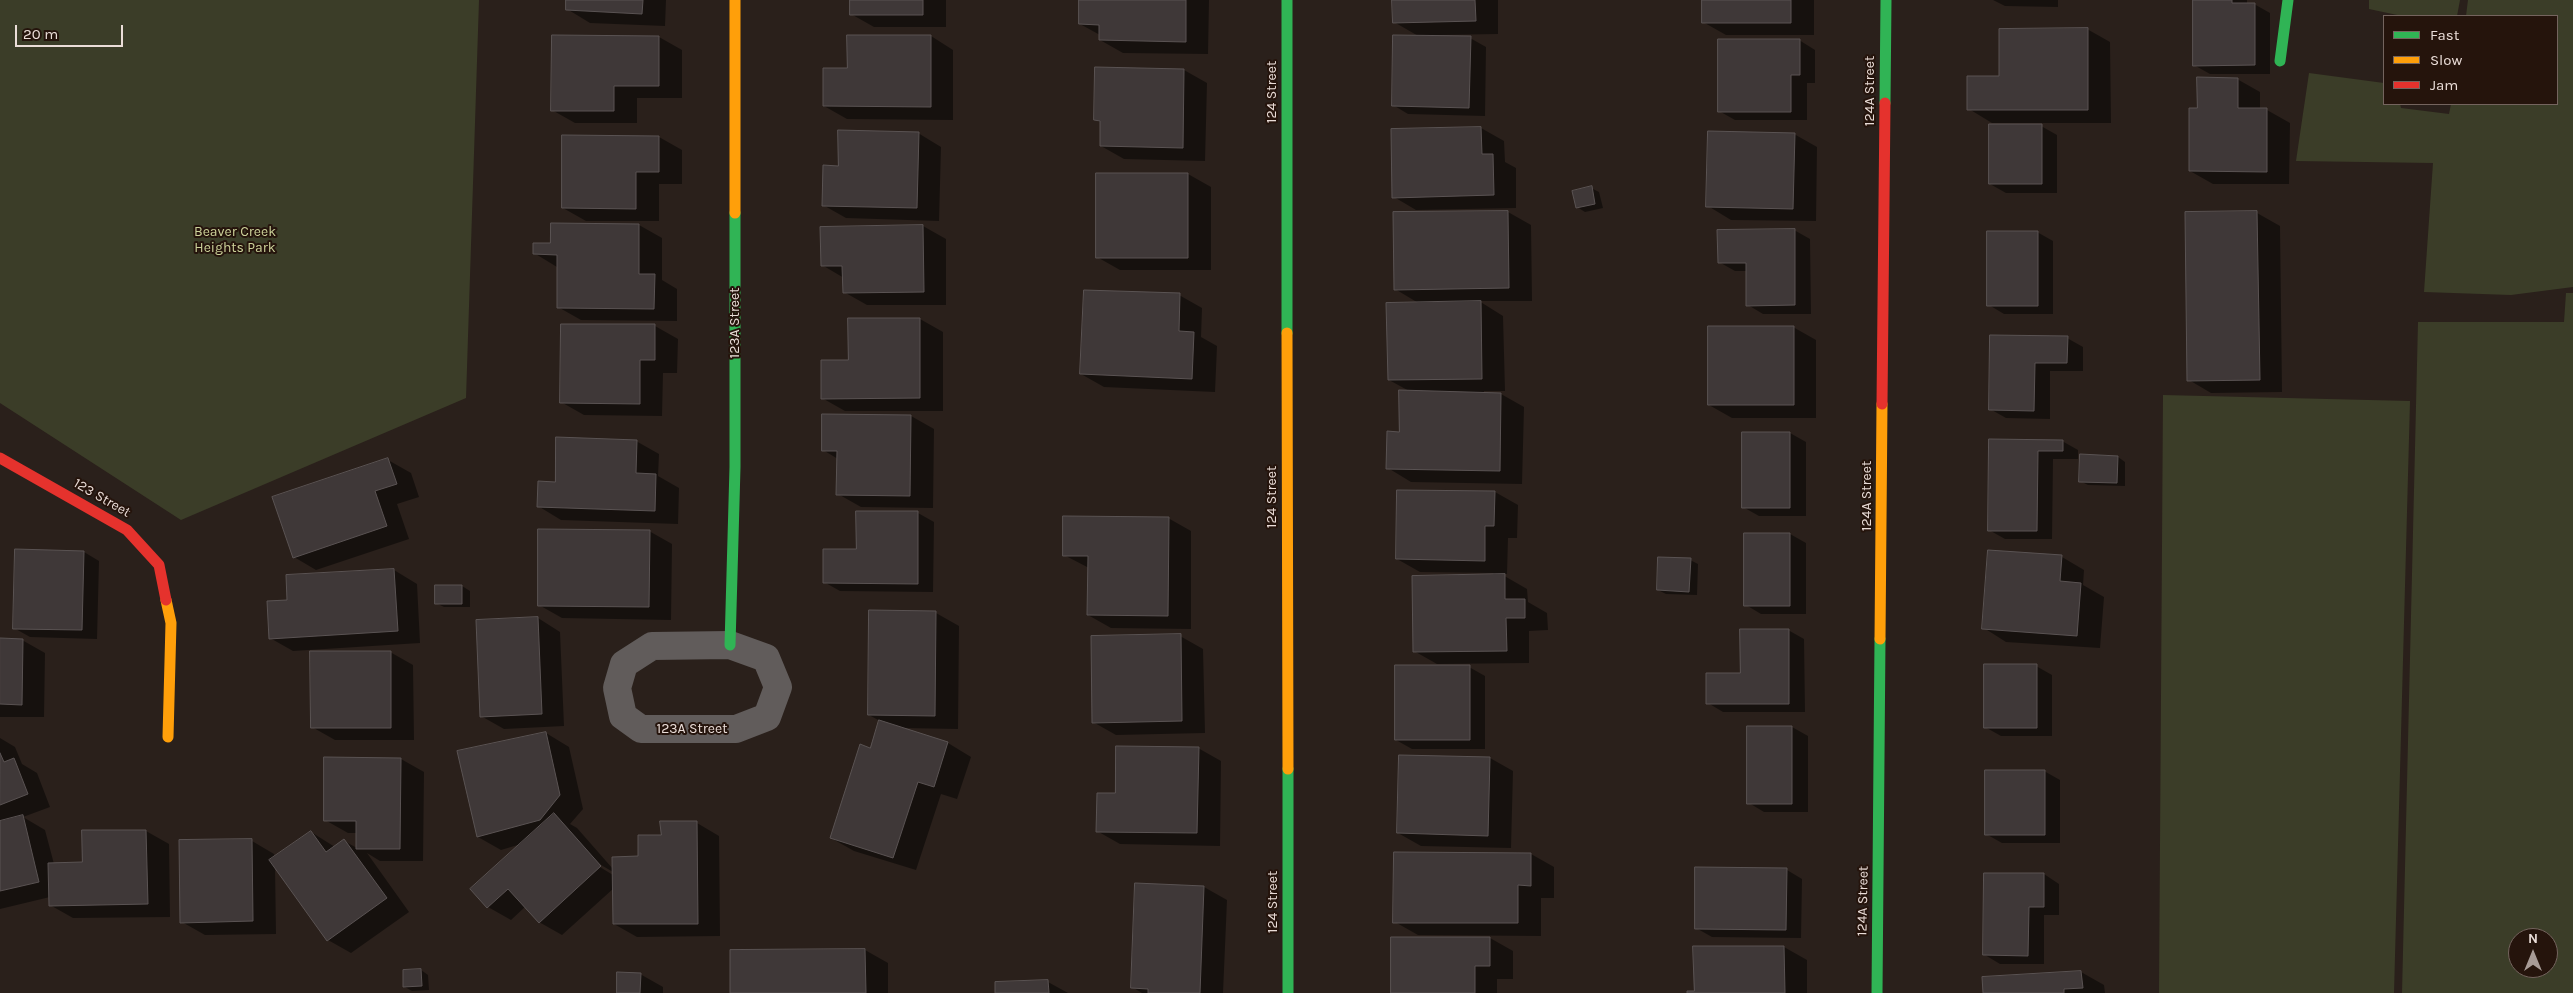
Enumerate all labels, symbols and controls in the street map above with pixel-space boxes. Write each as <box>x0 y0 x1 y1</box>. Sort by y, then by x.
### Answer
scale bar <box>18 15 125 47</box>
legend <box>2383 15 2558 105</box>
text: 20 m <box>23 25 58 43</box>
text: Fast <box>2430 26 2459 44</box>
text: Slow <box>2430 51 2462 69</box>
street label: 124A Street <box>1862 56 1878 126</box>
street label: 124 Street <box>1264 61 1280 123</box>
text: Jam <box>2430 76 2458 94</box>
park label: Beaver Creek Heights Park <box>194 224 276 256</box>
street label: 123A Street <box>727 288 743 358</box>
street label: 124A Street <box>1859 461 1875 531</box>
street label: 124 Street <box>1264 466 1280 528</box>
street label: 123 Street <box>71 475 133 521</box>
street label: 123A Street <box>657 721 727 737</box>
street label: 124A Street <box>1854 866 1872 936</box>
street label: 124 Street <box>1265 871 1281 933</box>
north arrow <box>2508 928 2558 978</box>
text: N <box>2528 930 2538 947</box>

